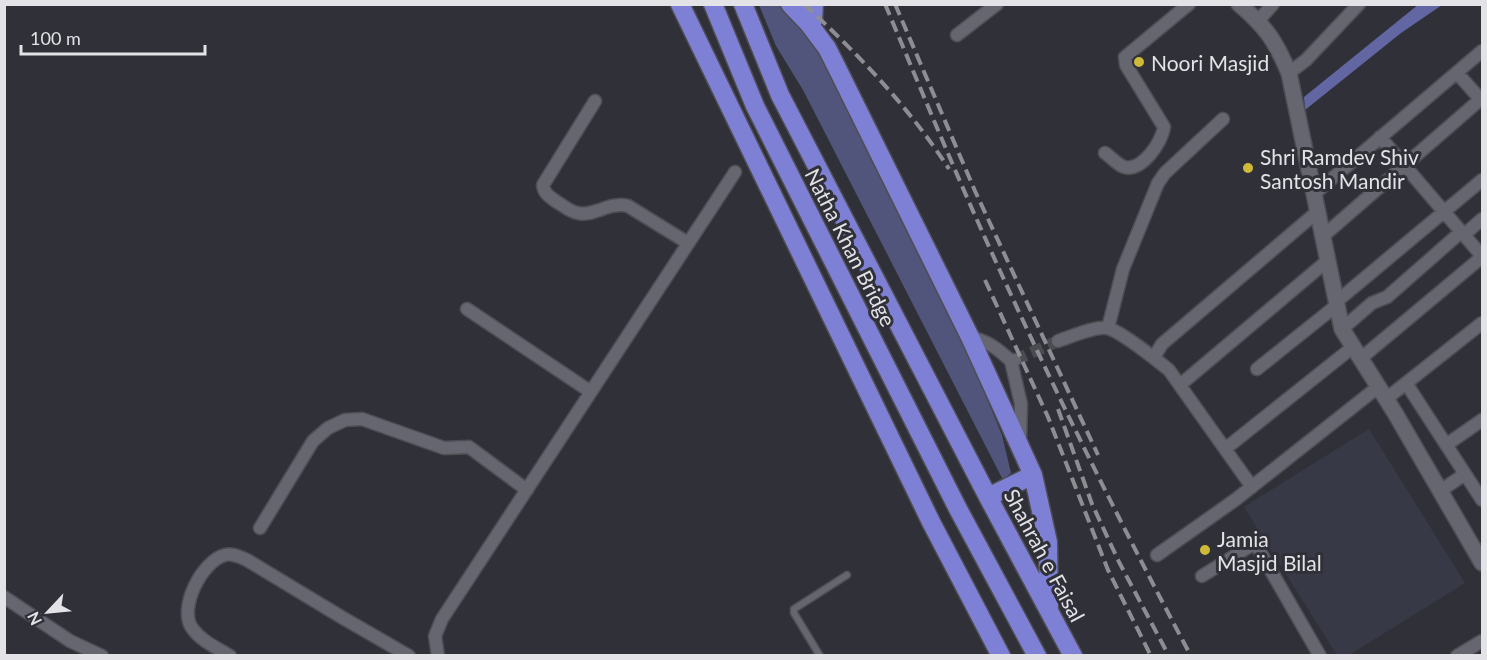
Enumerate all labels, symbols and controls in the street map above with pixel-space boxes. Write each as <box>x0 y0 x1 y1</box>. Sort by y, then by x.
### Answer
scale bar <box>21 18 206 56</box>
text: 100 m <box>30 27 81 49</box>
place label: Noori Masjid <box>1151 50 1269 75</box>
marker: Noori Masjid <box>1132 55 1146 69</box>
place label: Shri Ramdev Shiv Santosh Mandir <box>1260 144 1419 193</box>
marker: Shri Ramdev Shiv Santosh Mandir <box>1241 161 1255 175</box>
street label: Natha Khan Bridge <box>800 164 902 330</box>
street label: Shahrah e Faisal <box>999 484 1091 626</box>
place label: Jamia Masjid Bilal <box>1217 526 1322 575</box>
marker: Jamia Masjid Bilal <box>1198 543 1212 557</box>
north arrow <box>18 582 78 642</box>
text: N <box>23 609 45 628</box>

